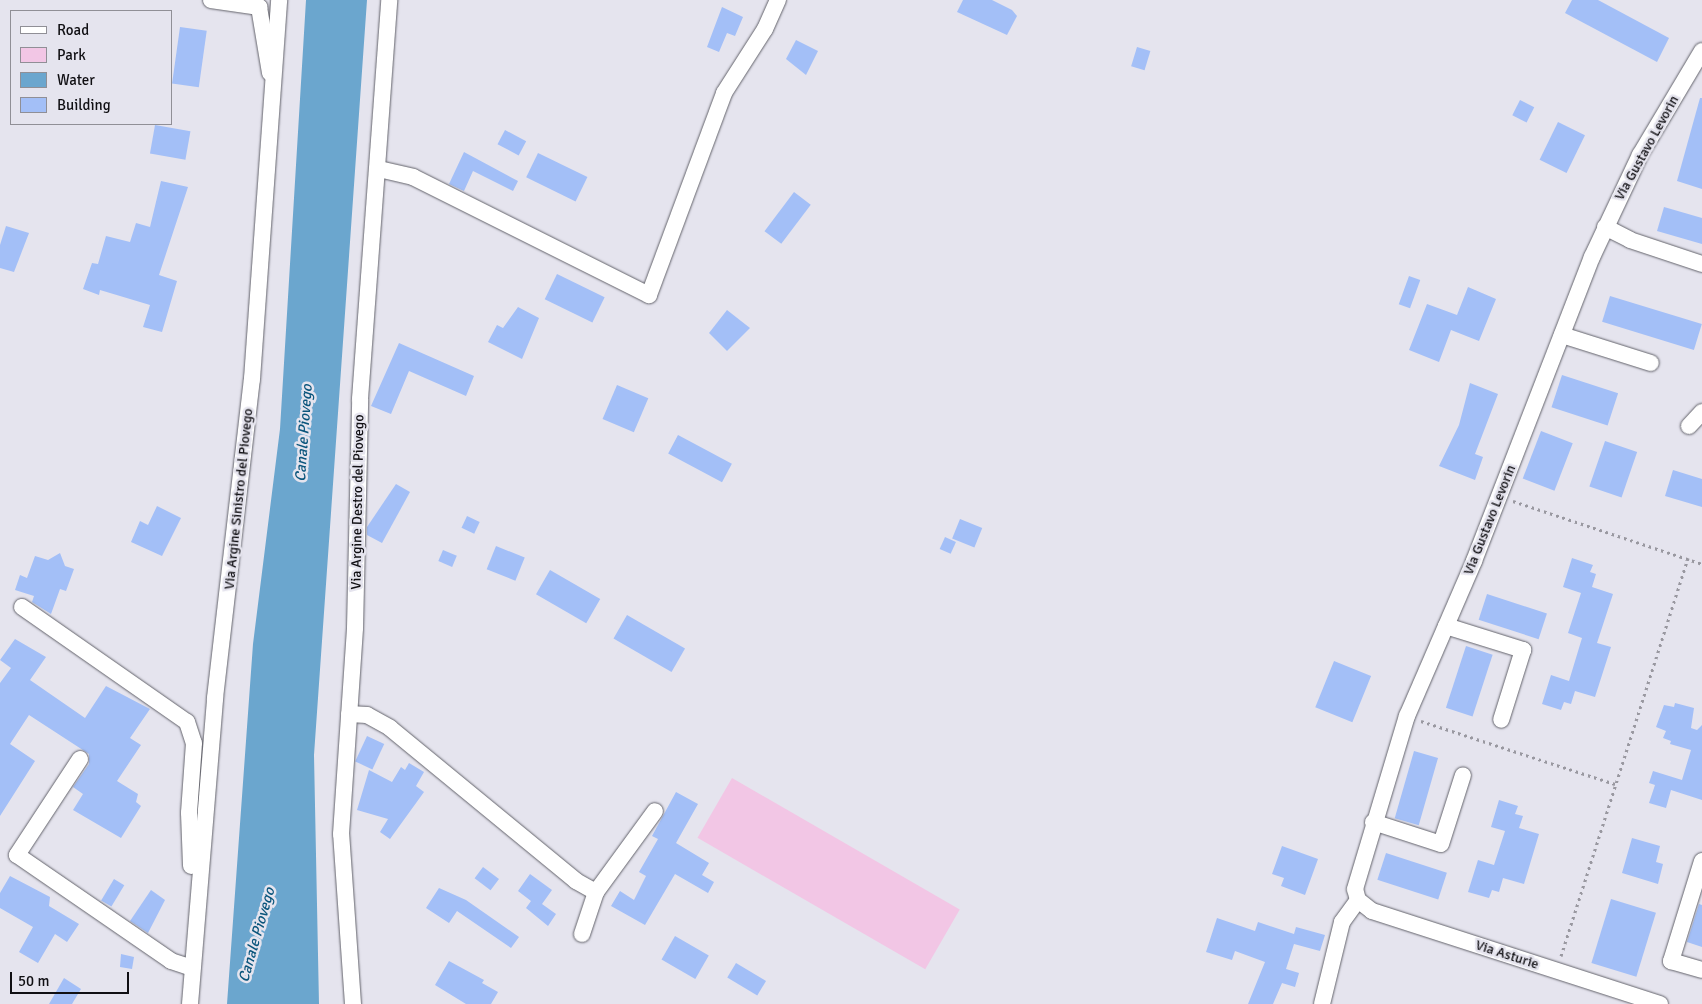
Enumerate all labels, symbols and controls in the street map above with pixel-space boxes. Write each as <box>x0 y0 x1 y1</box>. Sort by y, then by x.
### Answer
legend <box>10 10 172 125</box>
text: Road <box>57 21 89 39</box>
text: Park <box>57 46 86 64</box>
text: Water <box>57 71 95 89</box>
street label: Via Gustavo Levorin <box>1611 93 1683 203</box>
text: Building <box>57 96 111 114</box>
water label: Canale Piovego <box>292 384 316 482</box>
street label: Via Argine Sinistro del Piovego <box>221 408 257 590</box>
street label: Via Argine Destro del Piovego <box>348 414 368 590</box>
street label: Via Gustavo Levorin <box>1460 463 1520 577</box>
water label: Canale Piovego <box>235 886 279 984</box>
street label: Via Asturie <box>1473 937 1541 973</box>
scale bar <box>12 962 131 994</box>
text: 50 m <box>18 972 49 990</box>

